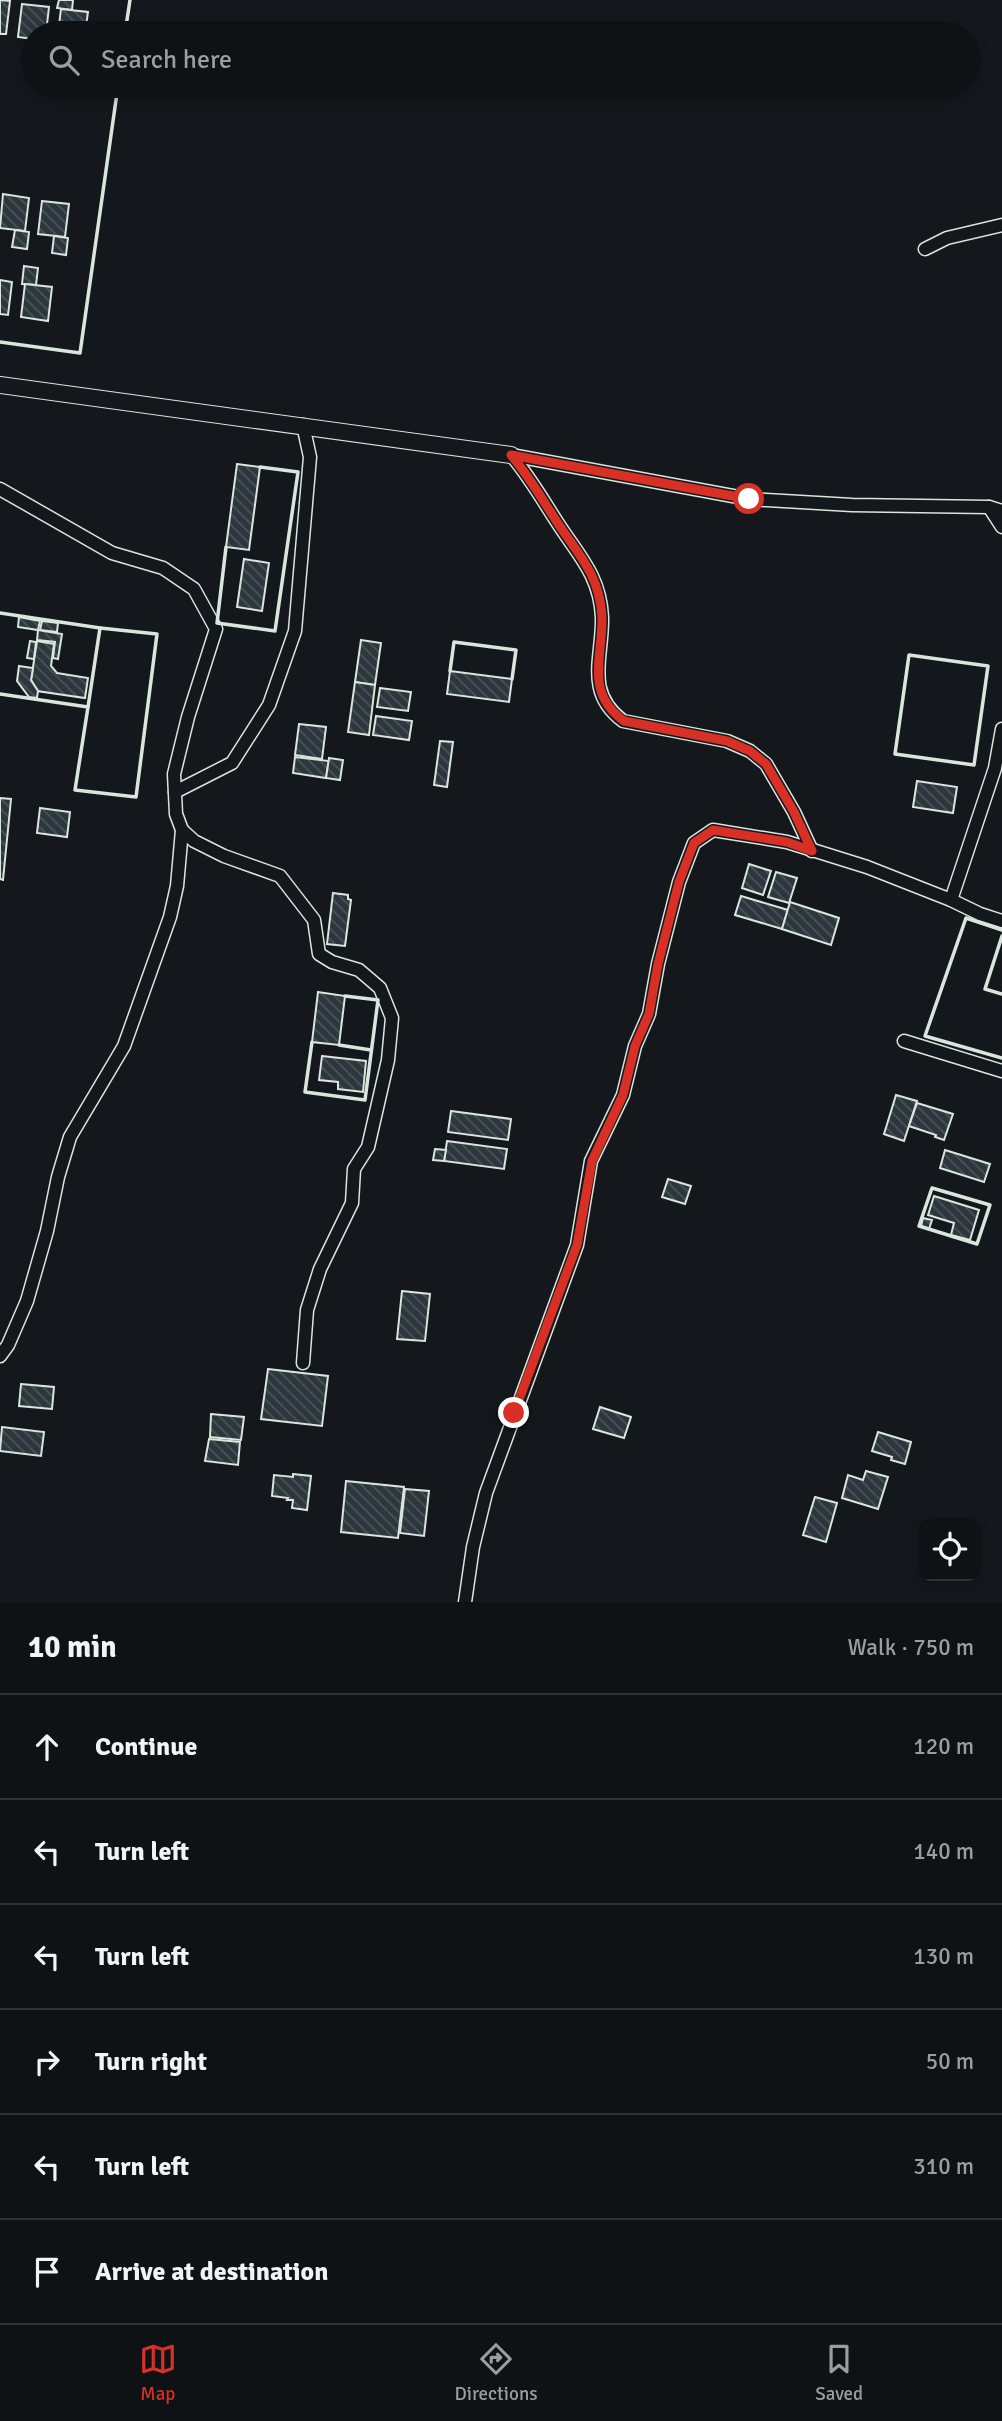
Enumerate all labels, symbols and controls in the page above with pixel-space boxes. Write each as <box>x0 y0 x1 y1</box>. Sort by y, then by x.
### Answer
search box <box>21 21 981 98</box>
icon: search <box>45 41 83 79</box>
text: Search here <box>101 44 232 76</box>
route start <box>733 483 764 514</box>
route end <box>498 1397 529 1428</box>
map controls <box>918 1518 981 1581</box>
button: locate <box>918 1518 981 1581</box>
text: 10 min <box>28 1629 117 1666</box>
text: Walk · 750 m <box>848 1633 974 1662</box>
icon: ahead <box>28 1728 66 1766</box>
text: Continue <box>95 1731 197 1763</box>
text: 120 m <box>913 1732 974 1761</box>
icon: left <box>28 1833 66 1871</box>
text: Turn left <box>95 1836 189 1868</box>
text: 140 m <box>913 1837 974 1866</box>
icon: left <box>28 1938 66 1976</box>
text: Turn left <box>95 1941 189 1973</box>
text: 130 m <box>913 1942 974 1971</box>
icon: right <box>28 2043 66 2081</box>
text: Turn right <box>95 2046 207 2078</box>
text: 50 m <box>926 2047 974 2076</box>
icon: left <box>28 2148 66 2186</box>
text: Turn left <box>95 2151 189 2183</box>
text: 310 m <box>913 2152 974 2181</box>
icon: arrive <box>28 2253 66 2291</box>
text: Arrive at destination <box>95 2256 328 2288</box>
tab: Map <box>139 2340 177 2406</box>
tab: Directions <box>455 2340 538 2406</box>
tab: Saved <box>815 2340 863 2406</box>

